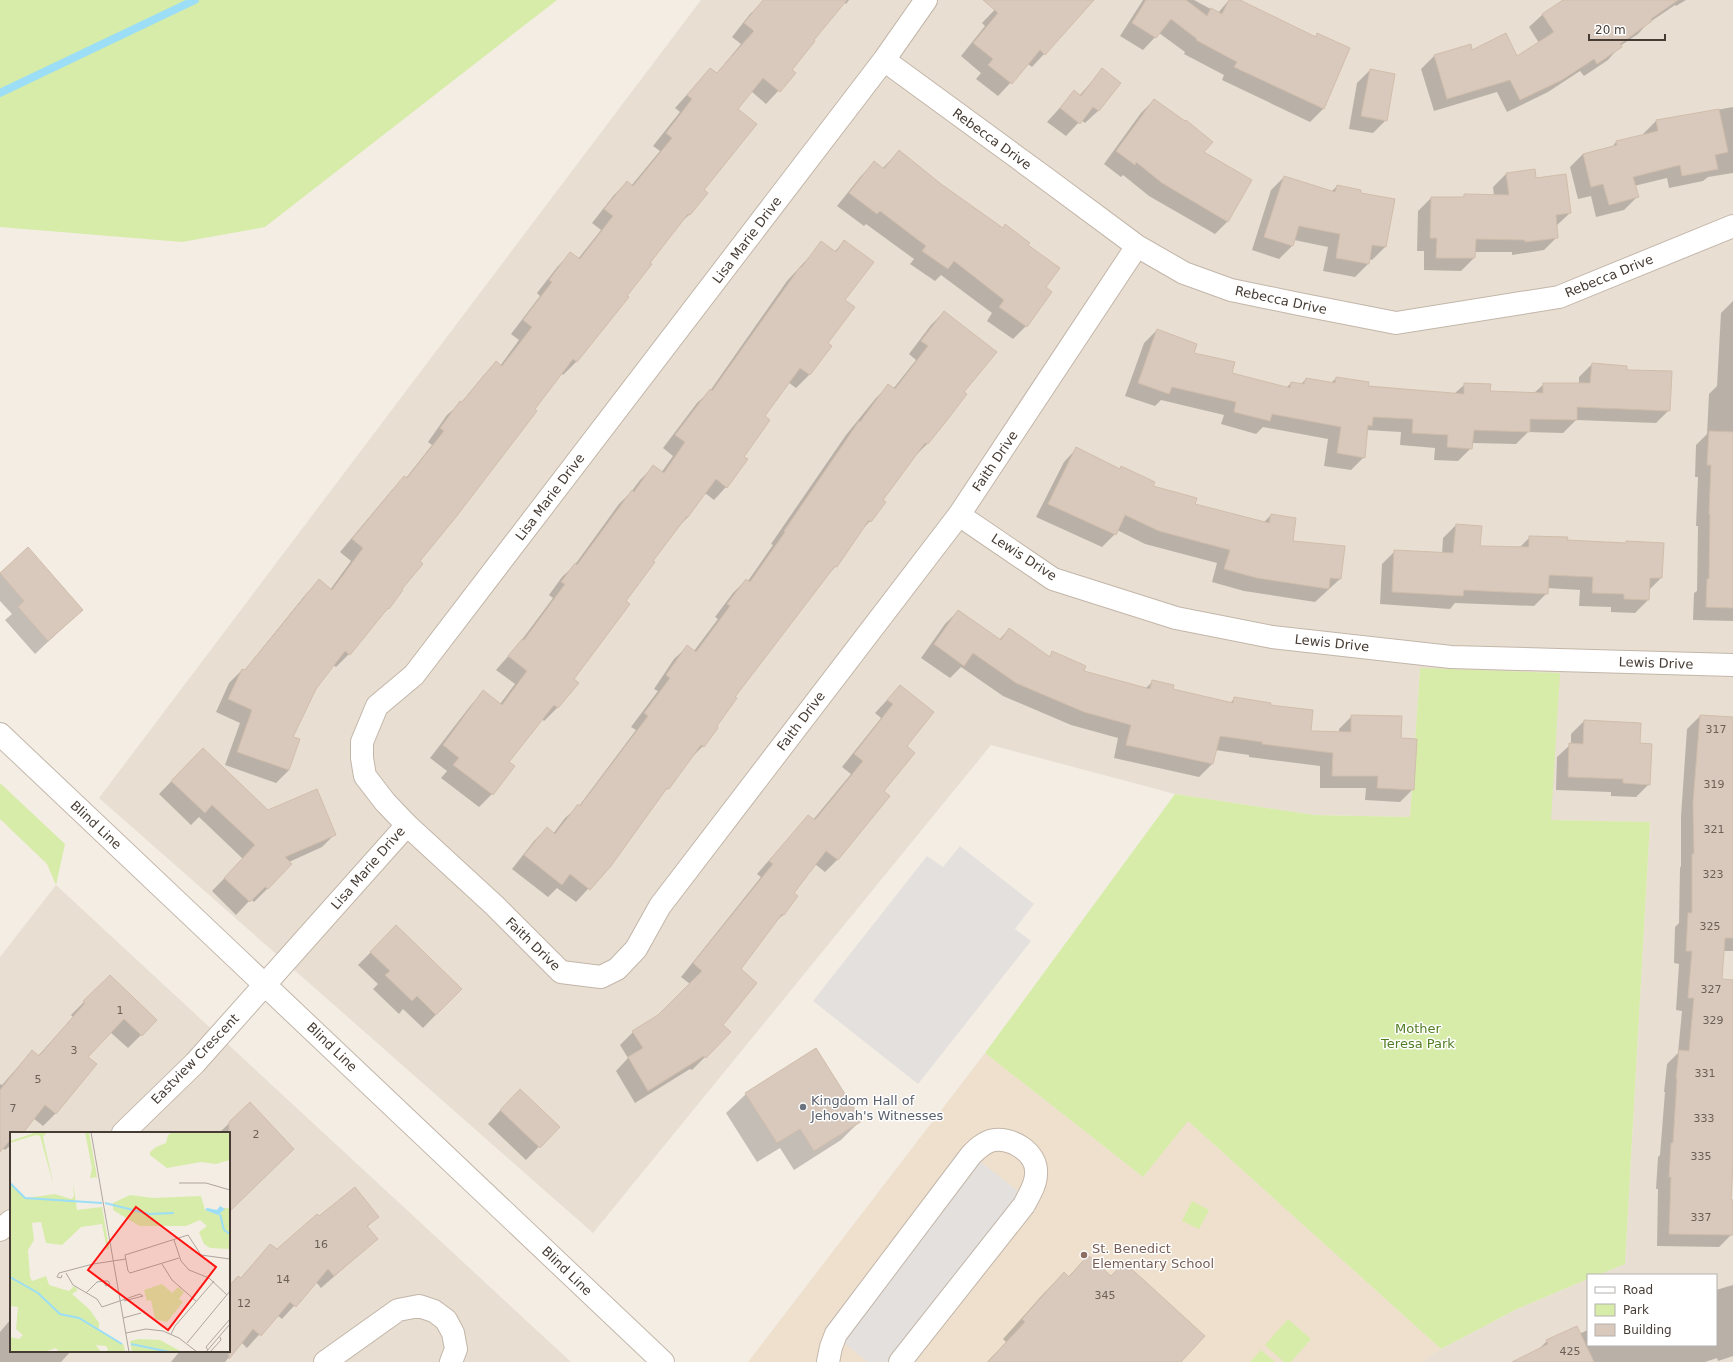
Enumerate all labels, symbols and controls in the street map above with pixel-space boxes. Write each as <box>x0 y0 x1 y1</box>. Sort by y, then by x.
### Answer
scale bar <box>1589 16 1665 42</box>
text: 20 m <box>1595 23 1626 37</box>
street label: Rebecca Drive <box>950 105 1034 173</box>
street label: Lisa Marie Drive <box>710 194 784 286</box>
street label: Rebecca Drive <box>1563 251 1655 301</box>
street label: Rebecca Drive <box>1234 283 1328 317</box>
street label: Faith Drive <box>969 428 1021 494</box>
street label: Lisa Marie Drive <box>513 451 587 543</box>
street label: Lewis Drive <box>989 530 1059 584</box>
street label: Lewis Drive <box>1294 632 1370 654</box>
street label: Lewis Drive <box>1618 654 1694 672</box>
street label: Faith Drive <box>774 689 828 753</box>
house number: 317 <box>1706 723 1727 736</box>
house number: 319 <box>1704 778 1725 791</box>
street label: Blind Line <box>68 798 124 852</box>
house number: 321 <box>1704 823 1725 836</box>
street label: Lisa Marie Drive <box>328 824 408 912</box>
house number: 323 <box>1703 868 1724 881</box>
street label: Faith Drive <box>503 914 563 974</box>
house number: 325 <box>1700 920 1721 933</box>
house number: 327 <box>1701 983 1722 996</box>
house number: 1 <box>117 1004 124 1017</box>
street label: Eastview Crescent <box>148 1011 242 1107</box>
house number: 329 <box>1703 1014 1724 1027</box>
street label: Blind Line <box>304 1019 360 1075</box>
park label: Mother Teresa Park <box>1380 1021 1455 1051</box>
house number: 3 <box>71 1044 78 1057</box>
house number: 331 <box>1695 1067 1716 1080</box>
house number: 5 <box>35 1073 42 1086</box>
place label: Kingdom Hall of Jehovah's Witnesses <box>810 1093 943 1123</box>
house number: 7 <box>10 1102 17 1115</box>
marker: Kingdom Hall of Jehovah's Witnesses <box>798 1102 808 1112</box>
house number: 333 <box>1694 1112 1715 1125</box>
house number: 2 <box>253 1128 260 1141</box>
inset map <box>10 1132 230 1352</box>
house number: 335 <box>1691 1150 1712 1163</box>
house number: 337 <box>1691 1211 1712 1224</box>
house number: 16 <box>314 1238 328 1251</box>
place label: St. Benedict Elementary School <box>1092 1241 1214 1271</box>
street label: Blind Line <box>539 1243 595 1299</box>
marker: St. Benedict Elementary School <box>1079 1250 1089 1260</box>
house number: 14 <box>276 1273 290 1286</box>
legend <box>1587 1274 1717 1346</box>
text: Road <box>1623 1283 1653 1297</box>
house number: 345 <box>1095 1289 1116 1302</box>
house number: 12 <box>237 1297 251 1310</box>
text: Park <box>1623 1303 1649 1317</box>
text: Building <box>1623 1323 1672 1337</box>
house number: 425 <box>1560 1345 1581 1358</box>

